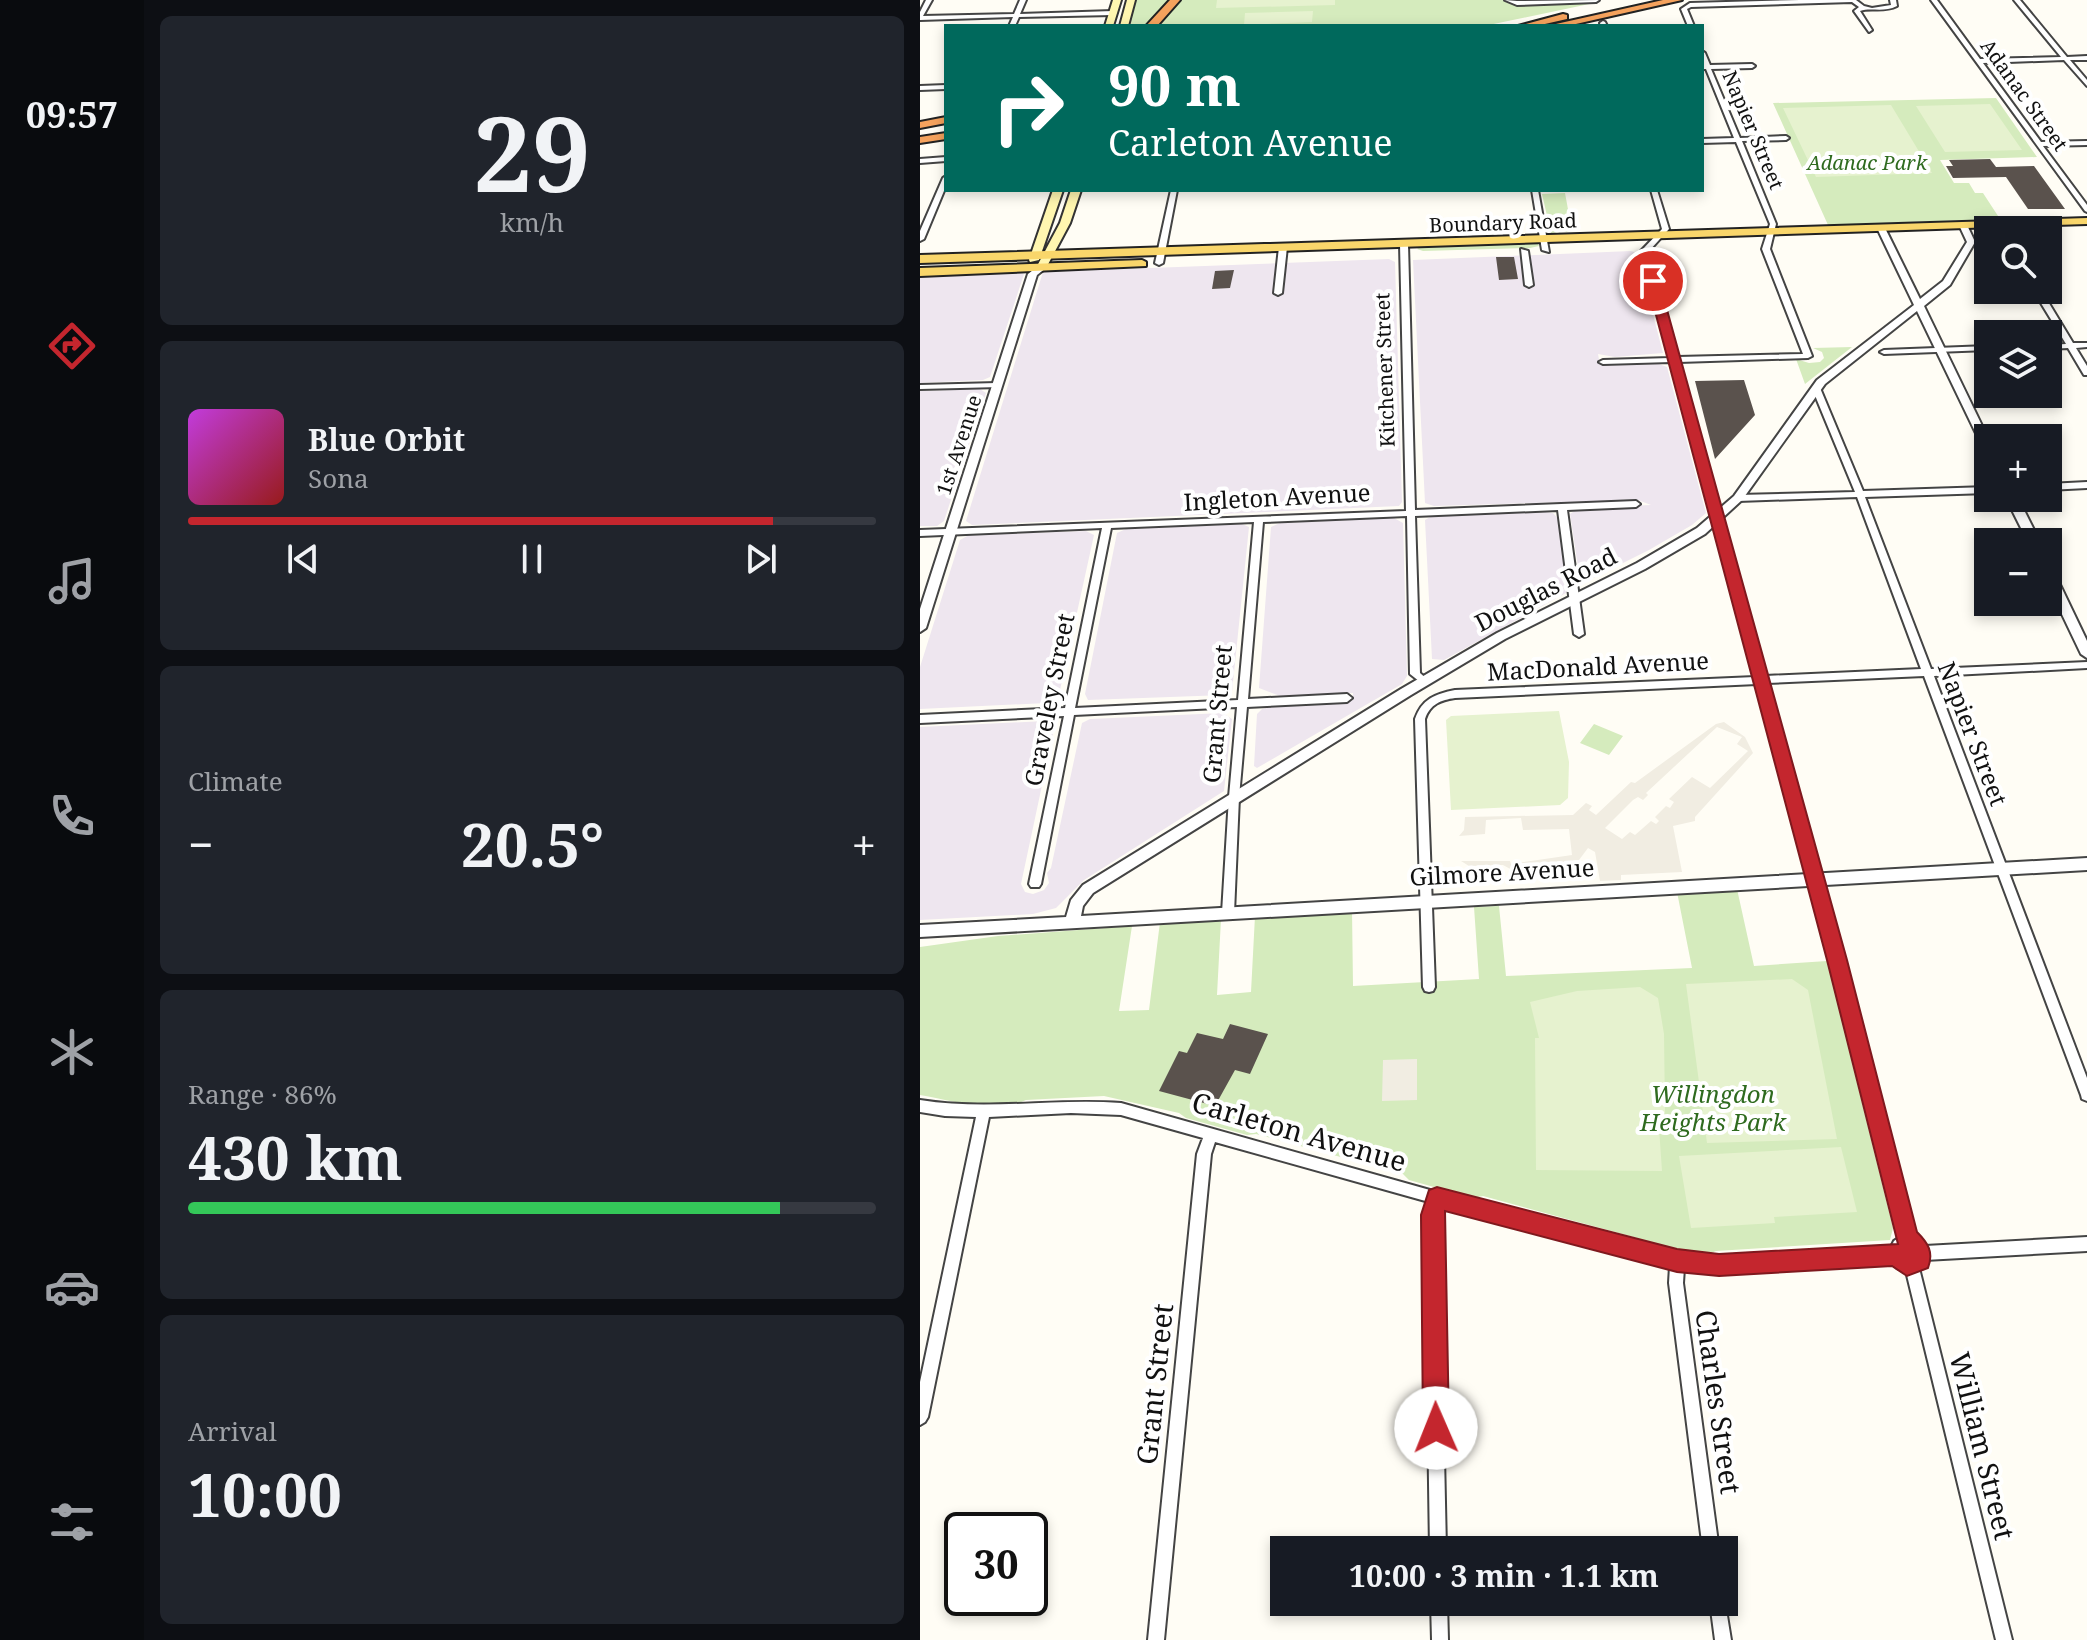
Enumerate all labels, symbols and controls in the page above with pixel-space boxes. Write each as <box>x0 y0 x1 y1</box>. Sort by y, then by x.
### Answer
street label: Adanac Street <box>1975 33 2074 156</box>
text: 90 m <box>1108 46 1241 122</box>
icon: right <box>976 56 1080 160</box>
street label: Napier Street <box>1716 66 1791 193</box>
text: 29 <box>473 81 591 222</box>
text: 09:57 <box>26 90 118 139</box>
text: Carleton Avenue <box>1108 118 1392 167</box>
park label: Adanac Park <box>1805 149 1928 176</box>
text: km/h <box>500 204 564 240</box>
street label: Boundary Road <box>1429 206 1577 239</box>
map controls <box>1974 216 2062 616</box>
button: search <box>1974 216 2062 304</box>
pin <box>1619 247 1687 315</box>
icon: arrive <box>1631 259 1675 303</box>
street label: Kitchener Street <box>1368 292 1401 448</box>
icon: directions <box>44 318 100 374</box>
button: layers <box>1974 320 2062 408</box>
street label: 1st Avenue <box>930 391 987 498</box>
text: Blue Orbit <box>308 419 465 460</box>
button: + <box>1974 424 2062 512</box>
text: Sona <box>308 460 369 496</box>
street label: Ingleton Avenue <box>1183 475 1371 518</box>
button: − <box>1974 528 2062 616</box>
icon: previous <box>281 537 325 581</box>
icon: pause <box>510 537 554 581</box>
icon: next <box>739 537 783 581</box>
street label: Douglas Road <box>1469 539 1622 639</box>
icon: music <box>44 553 100 609</box>
street label: Graveley Street <box>1016 611 1081 789</box>
street label: Grant Street <box>1194 643 1239 784</box>
street label: MacDonald Avenue <box>1486 643 1710 688</box>
street label: Napier Street <box>1931 657 2016 810</box>
text: Climate <box>188 763 283 799</box>
icon: phone <box>44 788 100 844</box>
text: 20.5° <box>461 803 604 885</box>
text: − <box>188 814 213 874</box>
text: + <box>851 814 876 874</box>
street label: Gilmore Avenue <box>1409 850 1595 893</box>
icon: climate <box>44 1024 100 1080</box>
text: Range · 86% <box>188 1076 337 1112</box>
park label: Willingdon Heights Park <box>1639 1077 1787 1138</box>
street label: Carleton Avenue <box>1188 1082 1411 1180</box>
text: 430 km <box>188 1116 403 1198</box>
icon: car <box>44 1259 100 1315</box>
street label: Grant Street <box>1127 1301 1181 1466</box>
street label: Charles Street <box>1687 1307 1751 1497</box>
street label: William Street <box>1941 1348 2025 1544</box>
position arrow <box>1394 1386 1478 1470</box>
text: Arrival <box>188 1413 277 1449</box>
text: 10:00 <box>188 1453 342 1535</box>
icon: filters <box>44 1494 100 1550</box>
speed limit sign: 30 <box>944 1512 1048 1616</box>
text: 10:00 · 3 min · 1.1 km <box>1349 1555 1659 1596</box>

